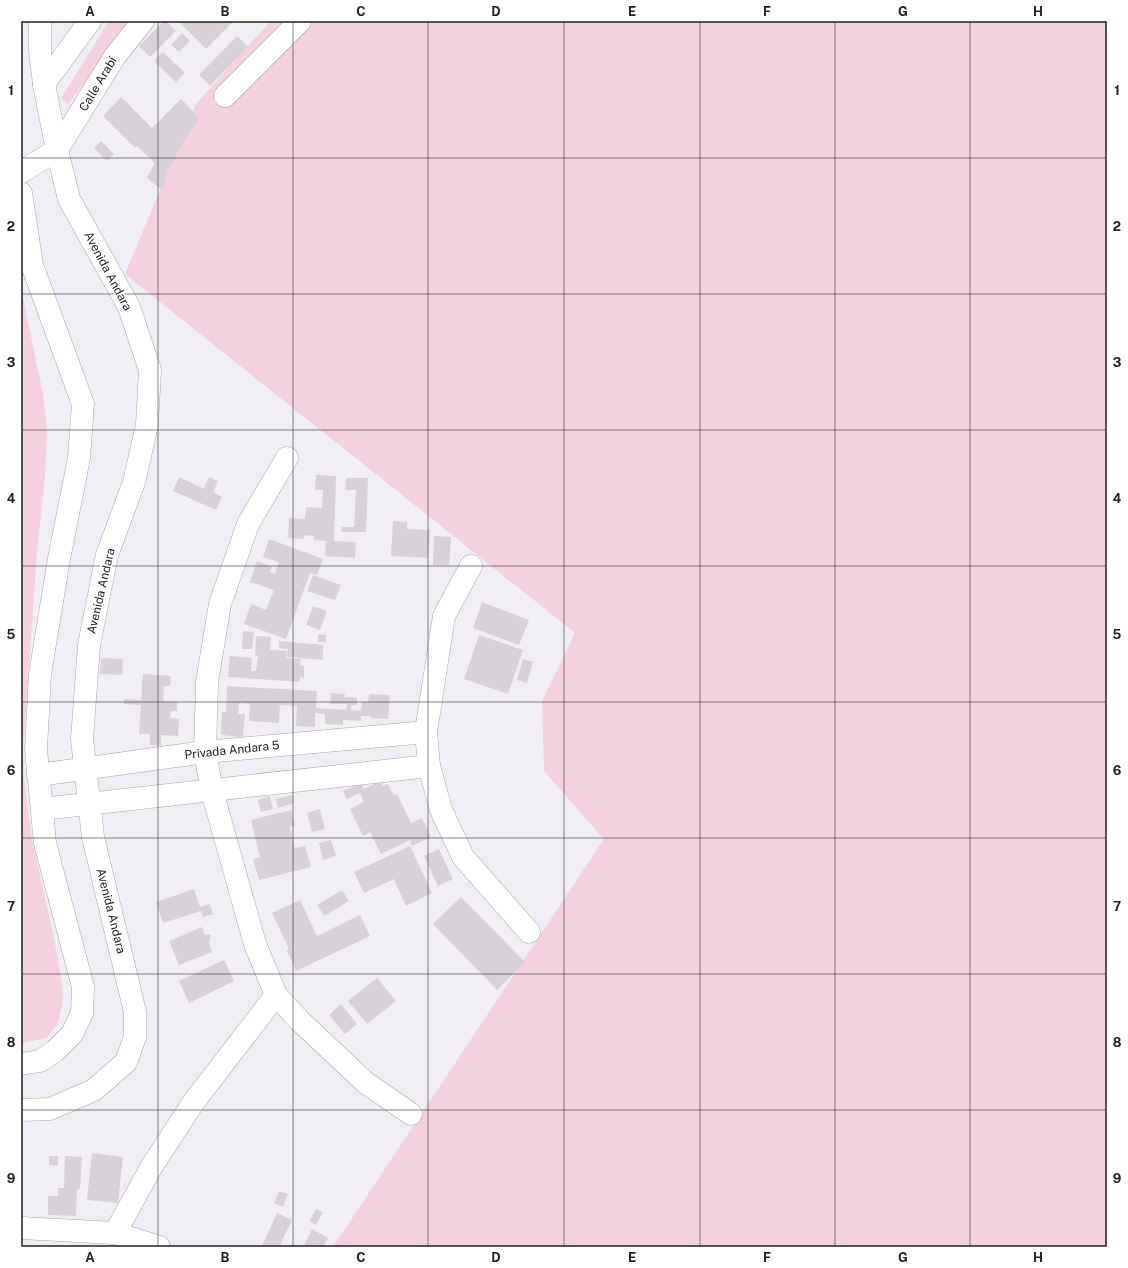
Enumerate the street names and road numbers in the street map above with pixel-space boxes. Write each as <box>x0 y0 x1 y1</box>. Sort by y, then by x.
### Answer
street label: Calle Arabí <box>76 53 120 114</box>
street label: Avenida Andara <box>81 229 135 313</box>
street label: Avenida Andara <box>84 547 118 635</box>
street label: Privada Andara 5 <box>184 738 281 762</box>
street label: Avenida Andara <box>94 867 128 955</box>

